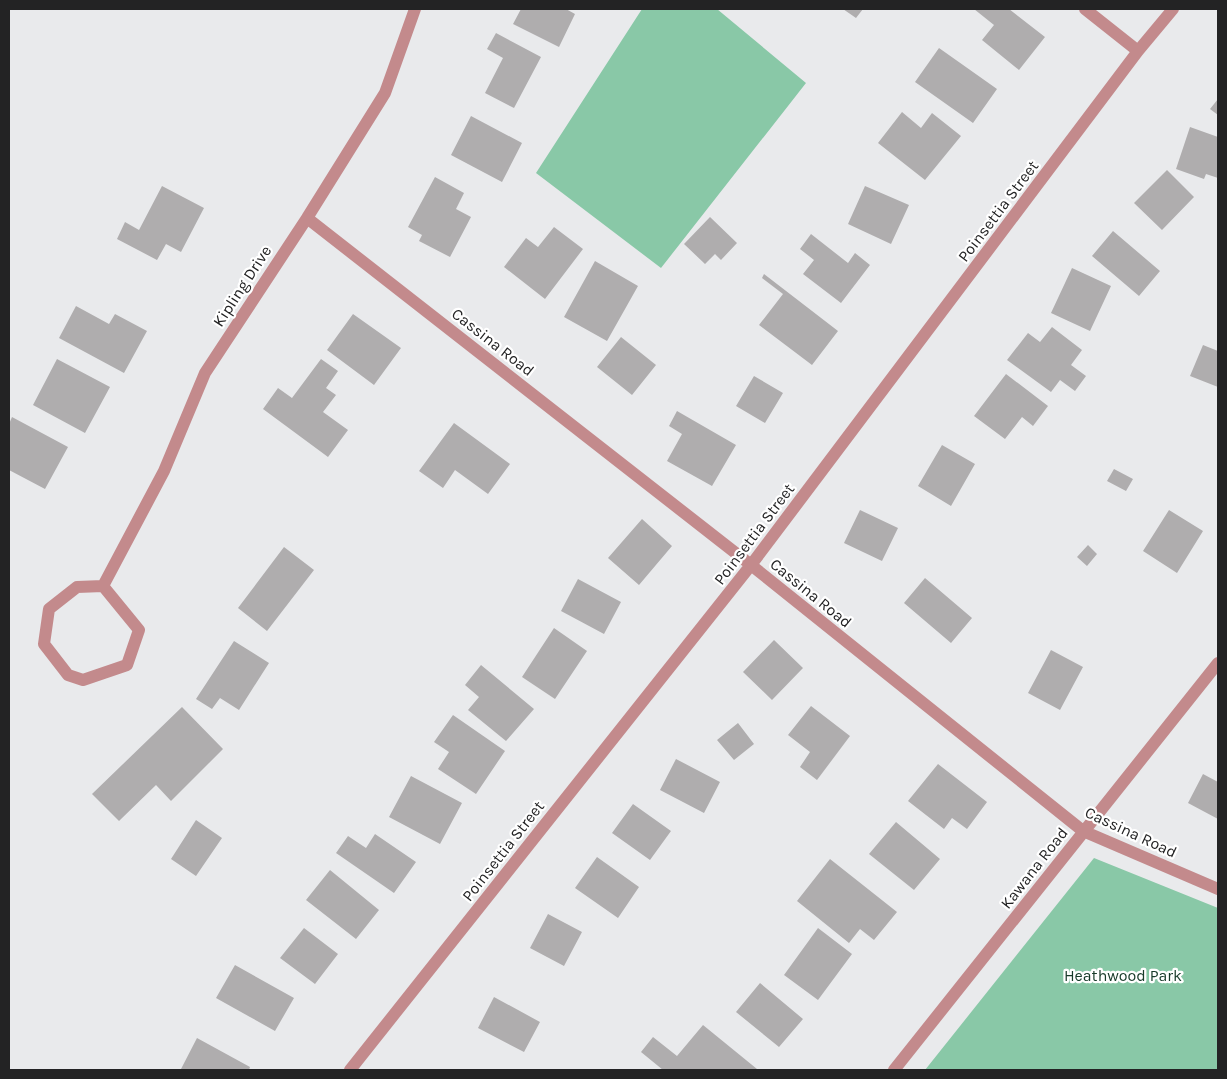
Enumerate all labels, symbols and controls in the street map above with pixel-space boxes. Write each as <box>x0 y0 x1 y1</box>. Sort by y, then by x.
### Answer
street label: Poinsettia Street <box>954 157 1042 265</box>
street label: Kipling Drive <box>209 242 275 330</box>
street label: Cassina Road <box>448 304 538 380</box>
street label: Poinsettia Street <box>710 480 798 588</box>
street label: Cassina Road <box>766 554 856 632</box>
street label: Poinsettia Street <box>458 797 548 905</box>
street label: Cassina Road <box>1082 802 1180 862</box>
street label: Kawana Road <box>996 824 1072 912</box>
park label: Heathwood Park <box>1064 966 1182 985</box>

